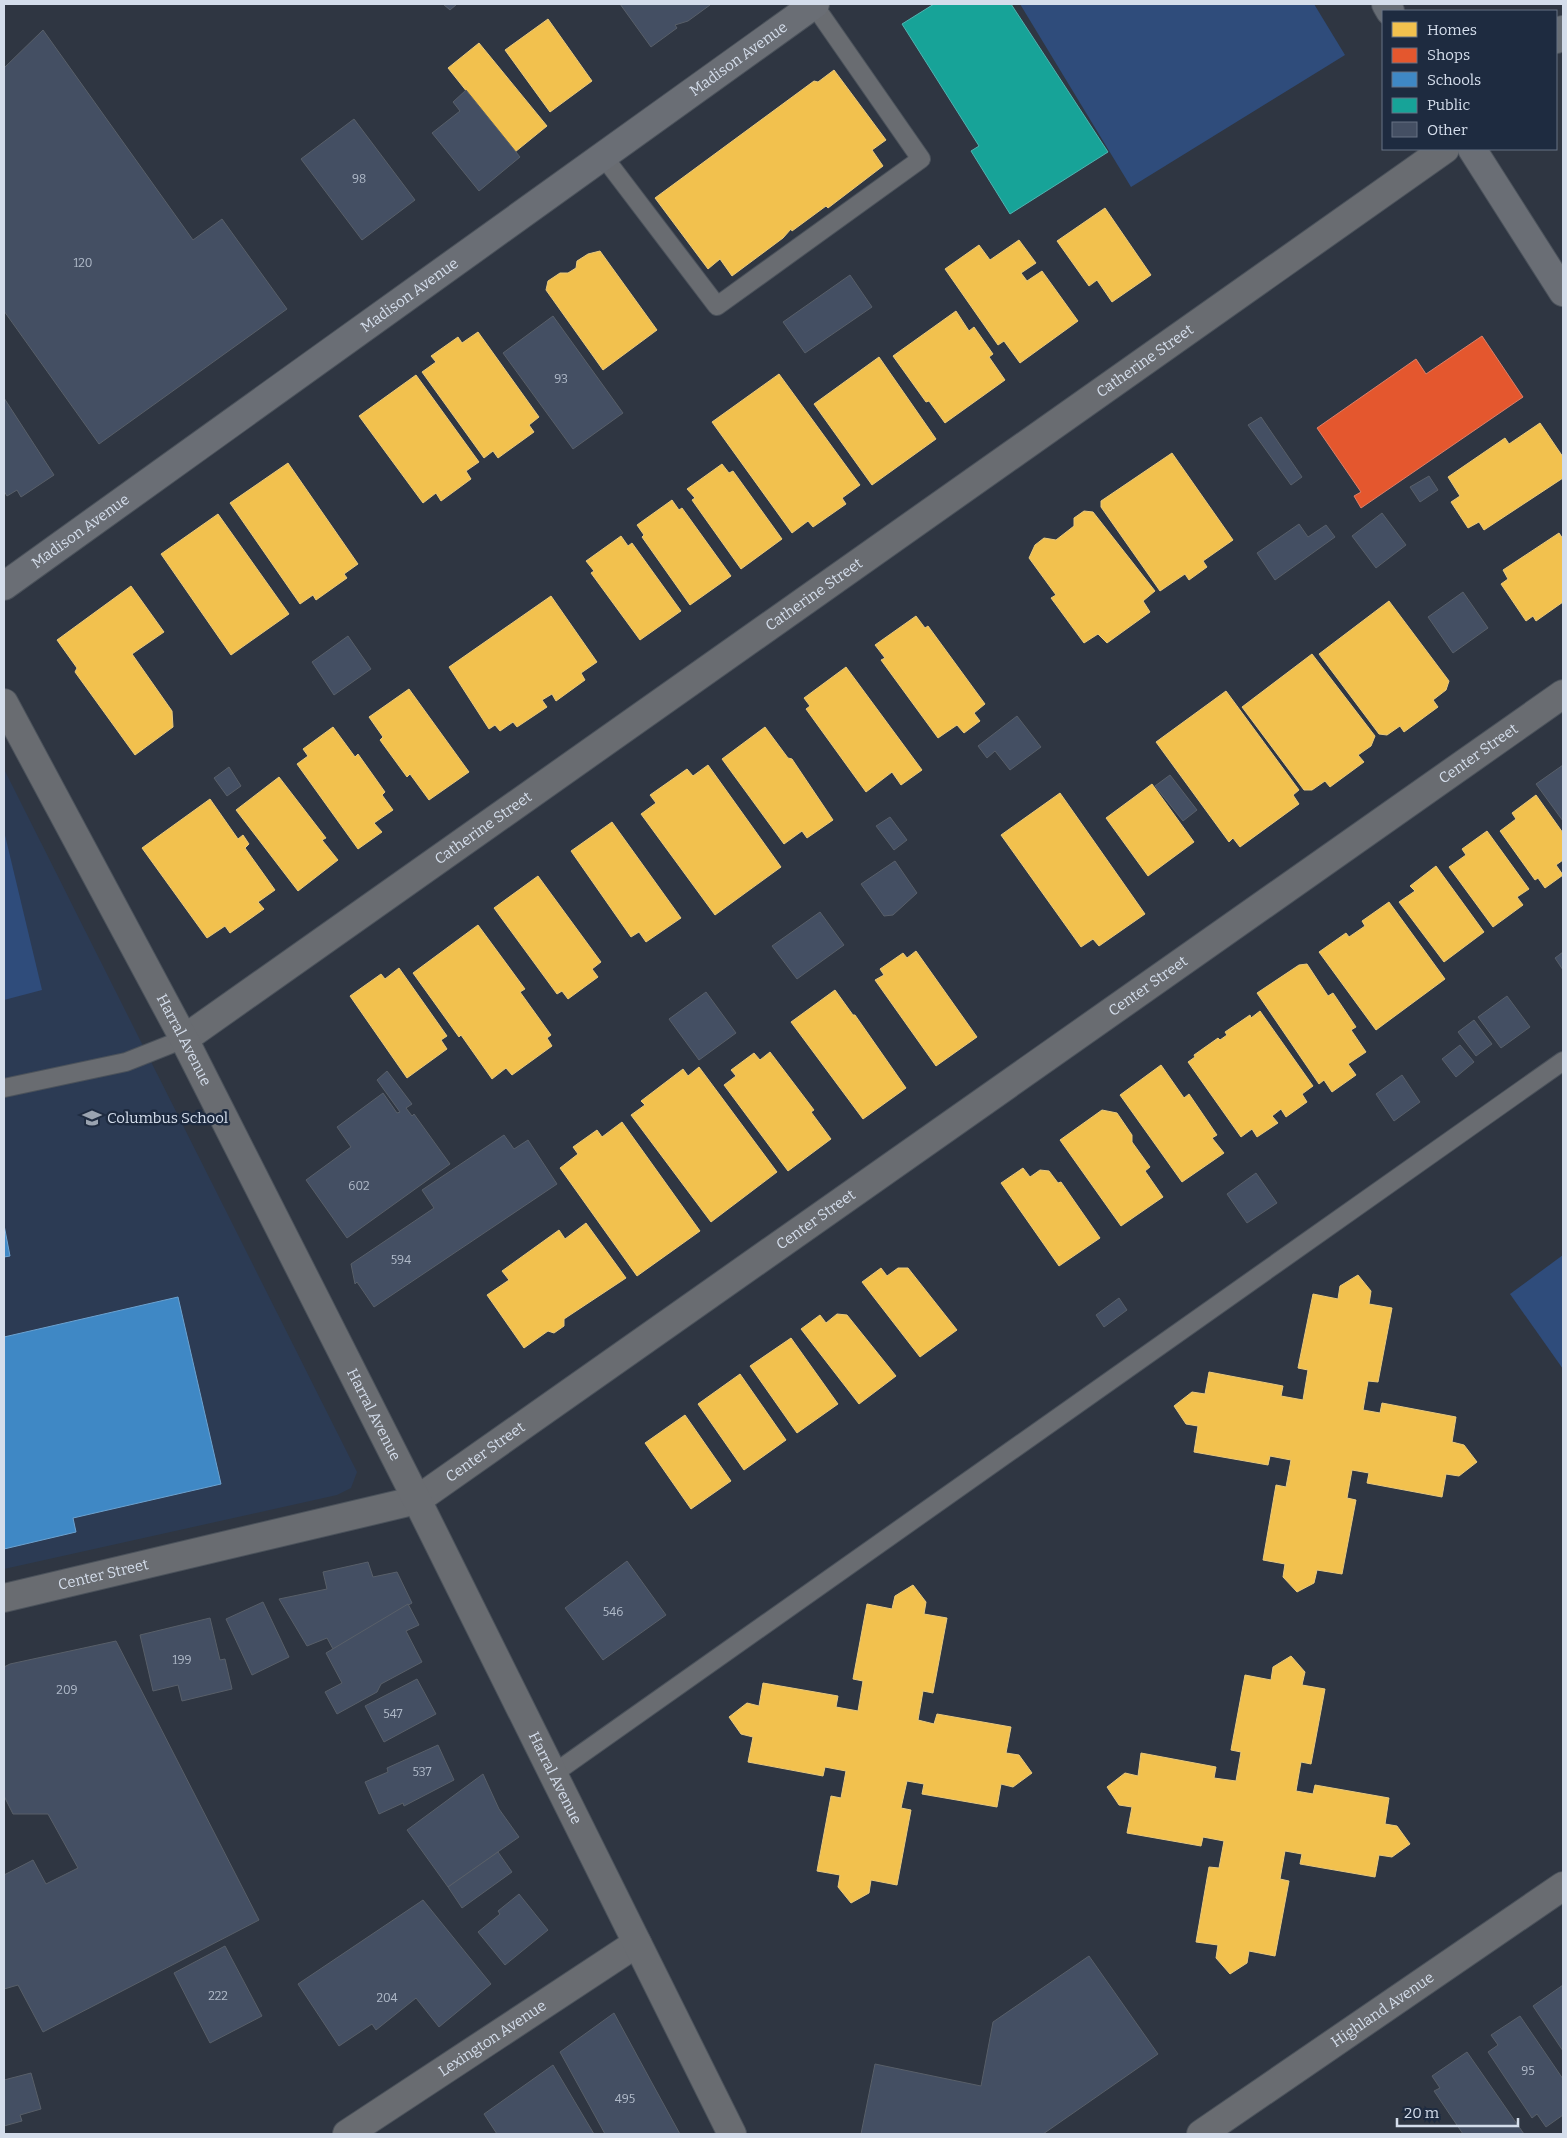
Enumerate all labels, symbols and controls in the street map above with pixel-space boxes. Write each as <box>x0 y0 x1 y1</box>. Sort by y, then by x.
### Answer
legend <box>1382 10 1557 150</box>
street label: Madison Avenue <box>686 18 791 100</box>
text: Homes <box>1427 21 1477 39</box>
text: Shops <box>1427 46 1470 64</box>
text: Schools <box>1427 71 1481 89</box>
text: Public <box>1427 96 1471 114</box>
text: Other <box>1427 121 1468 139</box>
house number: 98 <box>352 172 366 186</box>
street label: Madison Avenue <box>357 254 462 336</box>
house number: 120 <box>73 256 93 270</box>
street label: Catherine Street <box>1093 320 1197 401</box>
house number: 93 <box>554 372 568 386</box>
street label: Madison Avenue <box>28 490 133 572</box>
street label: Catherine Street <box>762 554 866 635</box>
street label: Center Street <box>1435 719 1522 788</box>
street label: Catherine Street <box>431 787 535 868</box>
street label: Center Street <box>1105 952 1191 1020</box>
street label: Harral Avenue <box>153 991 215 1089</box>
school or university icon: Columbus School <box>81 1107 103 1129</box>
place label: Columbus School <box>107 1109 228 1127</box>
house number: 602 <box>348 1179 370 1193</box>
street label: Center Street <box>773 1185 859 1254</box>
house number: 594 <box>391 1253 411 1267</box>
street label: Harral Avenue <box>343 1366 405 1464</box>
street label: Center Street <box>442 1418 529 1486</box>
street label: Center Street <box>56 1555 151 1594</box>
house number: 546 <box>603 1605 623 1619</box>
house number: 199 <box>173 1653 191 1667</box>
house number: 209 <box>56 1683 78 1697</box>
house number: 547 <box>383 1707 403 1721</box>
street label: Harral Avenue <box>525 1729 586 1827</box>
house number: 537 <box>413 1765 432 1779</box>
street label: Highland Avenue <box>1328 1968 1437 2051</box>
house number: 222 <box>208 1989 228 2003</box>
house number: 204 <box>376 1991 398 2005</box>
street label: Lexington Avenue <box>435 1996 550 2080</box>
house number: 95 <box>1521 2064 1535 2078</box>
house number: 495 <box>615 2092 635 2106</box>
scale bar <box>1397 2096 1518 2128</box>
text: 20 m <box>1404 2104 1440 2122</box>

